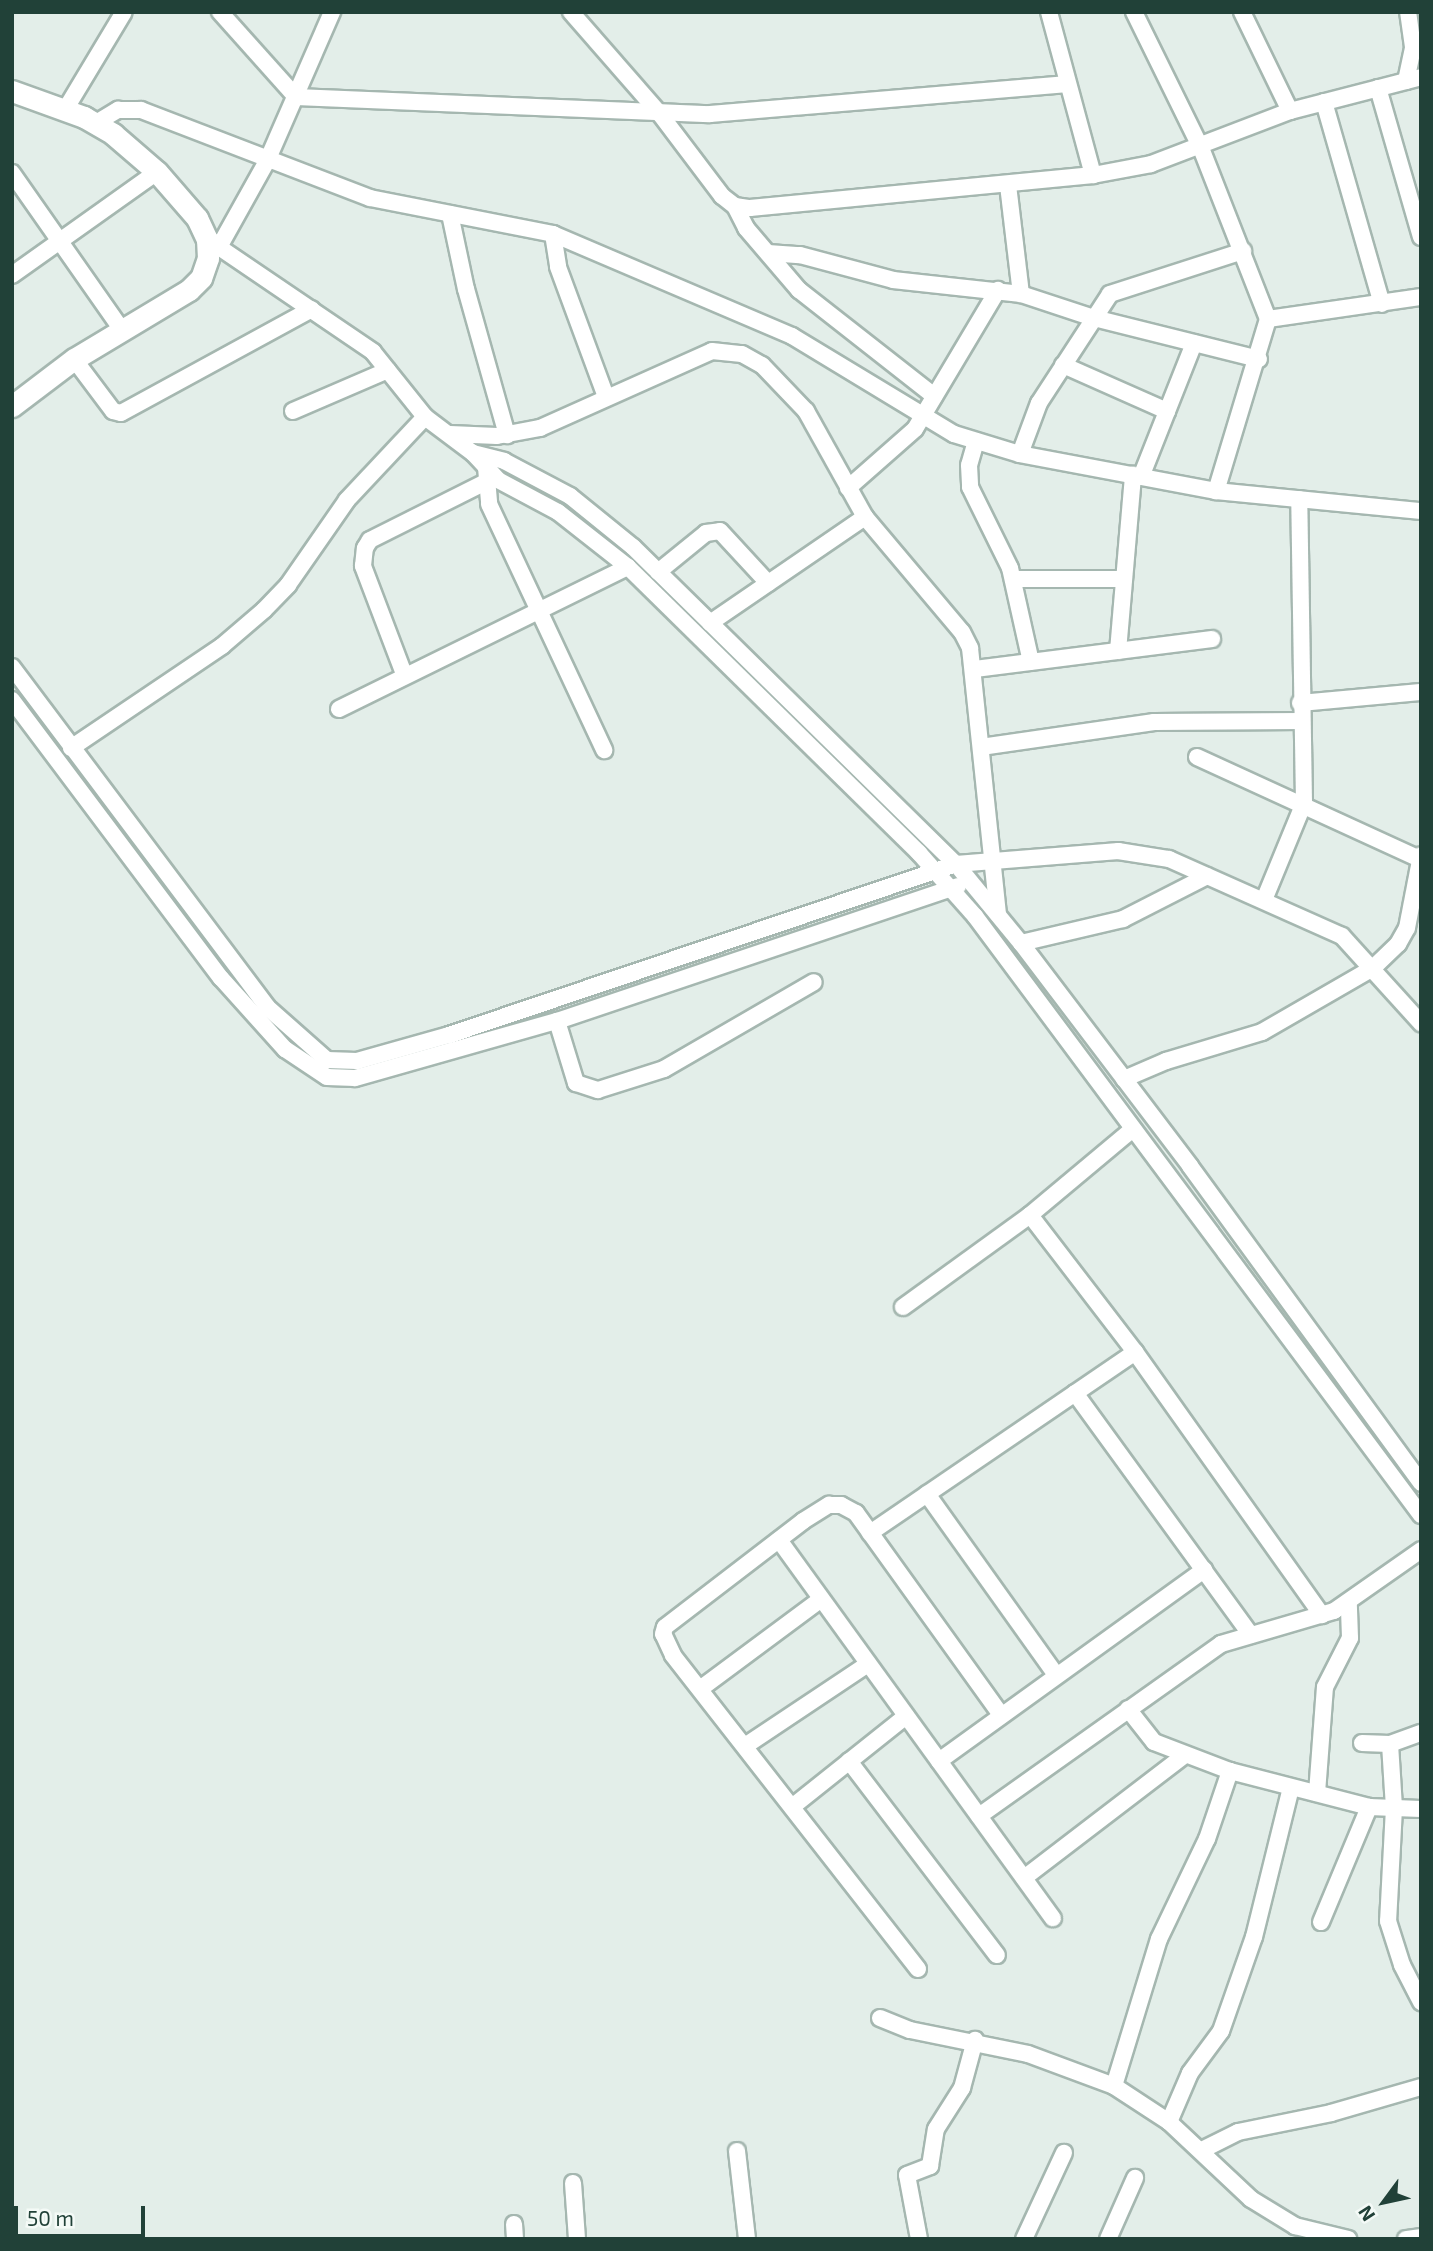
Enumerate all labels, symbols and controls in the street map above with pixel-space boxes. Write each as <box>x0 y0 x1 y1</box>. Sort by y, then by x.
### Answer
north arrow <box>1349 2167 1419 2237</box>
scale bar <box>18 2192 149 2236</box>
text: N <box>1353 2202 1379 2226</box>
text: 50 m <box>27 2205 74 2230</box>

